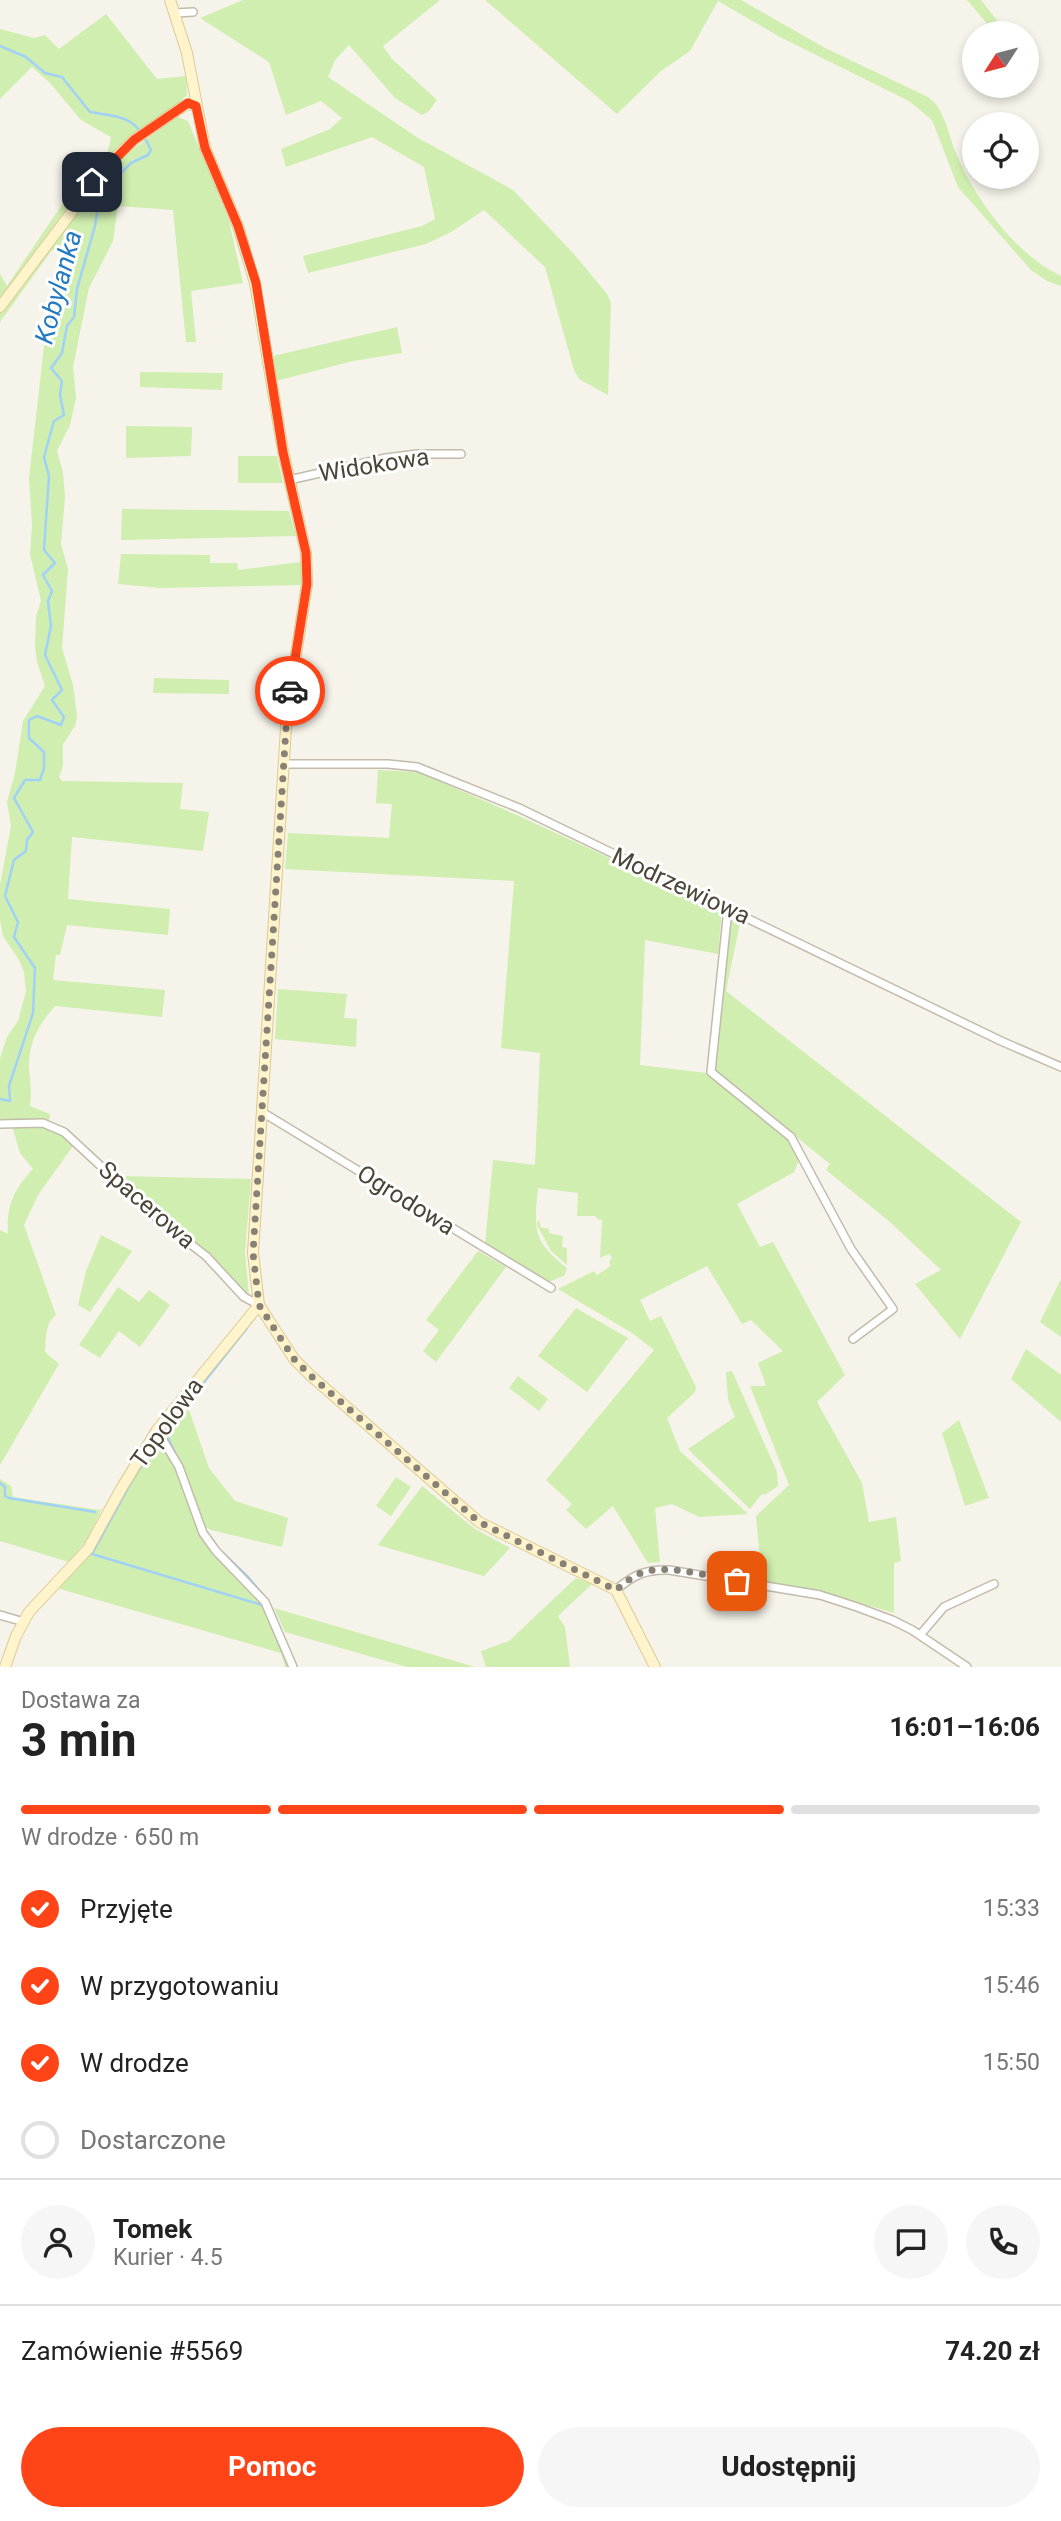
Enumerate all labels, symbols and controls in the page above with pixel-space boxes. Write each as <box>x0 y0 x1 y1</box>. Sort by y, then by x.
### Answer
north arrow <box>962 21 1040 98</box>
map controls <box>962 21 1039 189</box>
button: locate <box>962 112 1039 189</box>
pin <box>62 152 122 212</box>
icon: home <box>73 163 111 201</box>
water label: Kobylanka <box>28 227 88 347</box>
street label: Widokowa <box>317 442 431 488</box>
courier <box>255 656 325 726</box>
icon: car <box>271 672 309 710</box>
street label: Modrzewiowa <box>607 842 755 930</box>
street label: Spacerowa <box>93 1155 201 1255</box>
street label: Ogrodowa <box>352 1159 460 1241</box>
street label: Topolowa <box>125 1372 209 1474</box>
pin <box>707 1551 767 1611</box>
icon: bag <box>718 1562 756 1600</box>
text: Dostawa za <box>21 1687 141 1714</box>
text: 16:01–16:06 <box>890 1712 1040 1742</box>
text: 3 min <box>21 1713 137 1767</box>
text: W drodze · 650 m <box>21 1824 199 1851</box>
icon: check <box>21 1890 59 1928</box>
text: Przyjęte <box>80 1894 173 1924</box>
text: 15:33 <box>983 1895 1040 1922</box>
icon: check <box>21 1967 59 2005</box>
text: W przygotowaniu <box>80 1971 279 2001</box>
text: 15:46 <box>983 1972 1040 1999</box>
icon: check <box>21 2044 59 2082</box>
text: W drodze <box>80 2048 189 2078</box>
text: 15:50 <box>983 2049 1040 2076</box>
text: Dostarczone <box>80 2125 226 2155</box>
button: person <box>21 2205 95 2279</box>
button: chat <box>874 2205 948 2279</box>
button: phone <box>966 2205 1040 2279</box>
text: Tomek <box>113 2214 192 2244</box>
text: Kurier · 4.5 <box>113 2244 223 2271</box>
text: Zamówienie #5569 <box>21 2336 243 2366</box>
text: 74.20 zł <box>945 2336 1040 2366</box>
button: Pomoc <box>21 2427 524 2507</box>
button: Udostępnij <box>538 2427 1040 2507</box>

